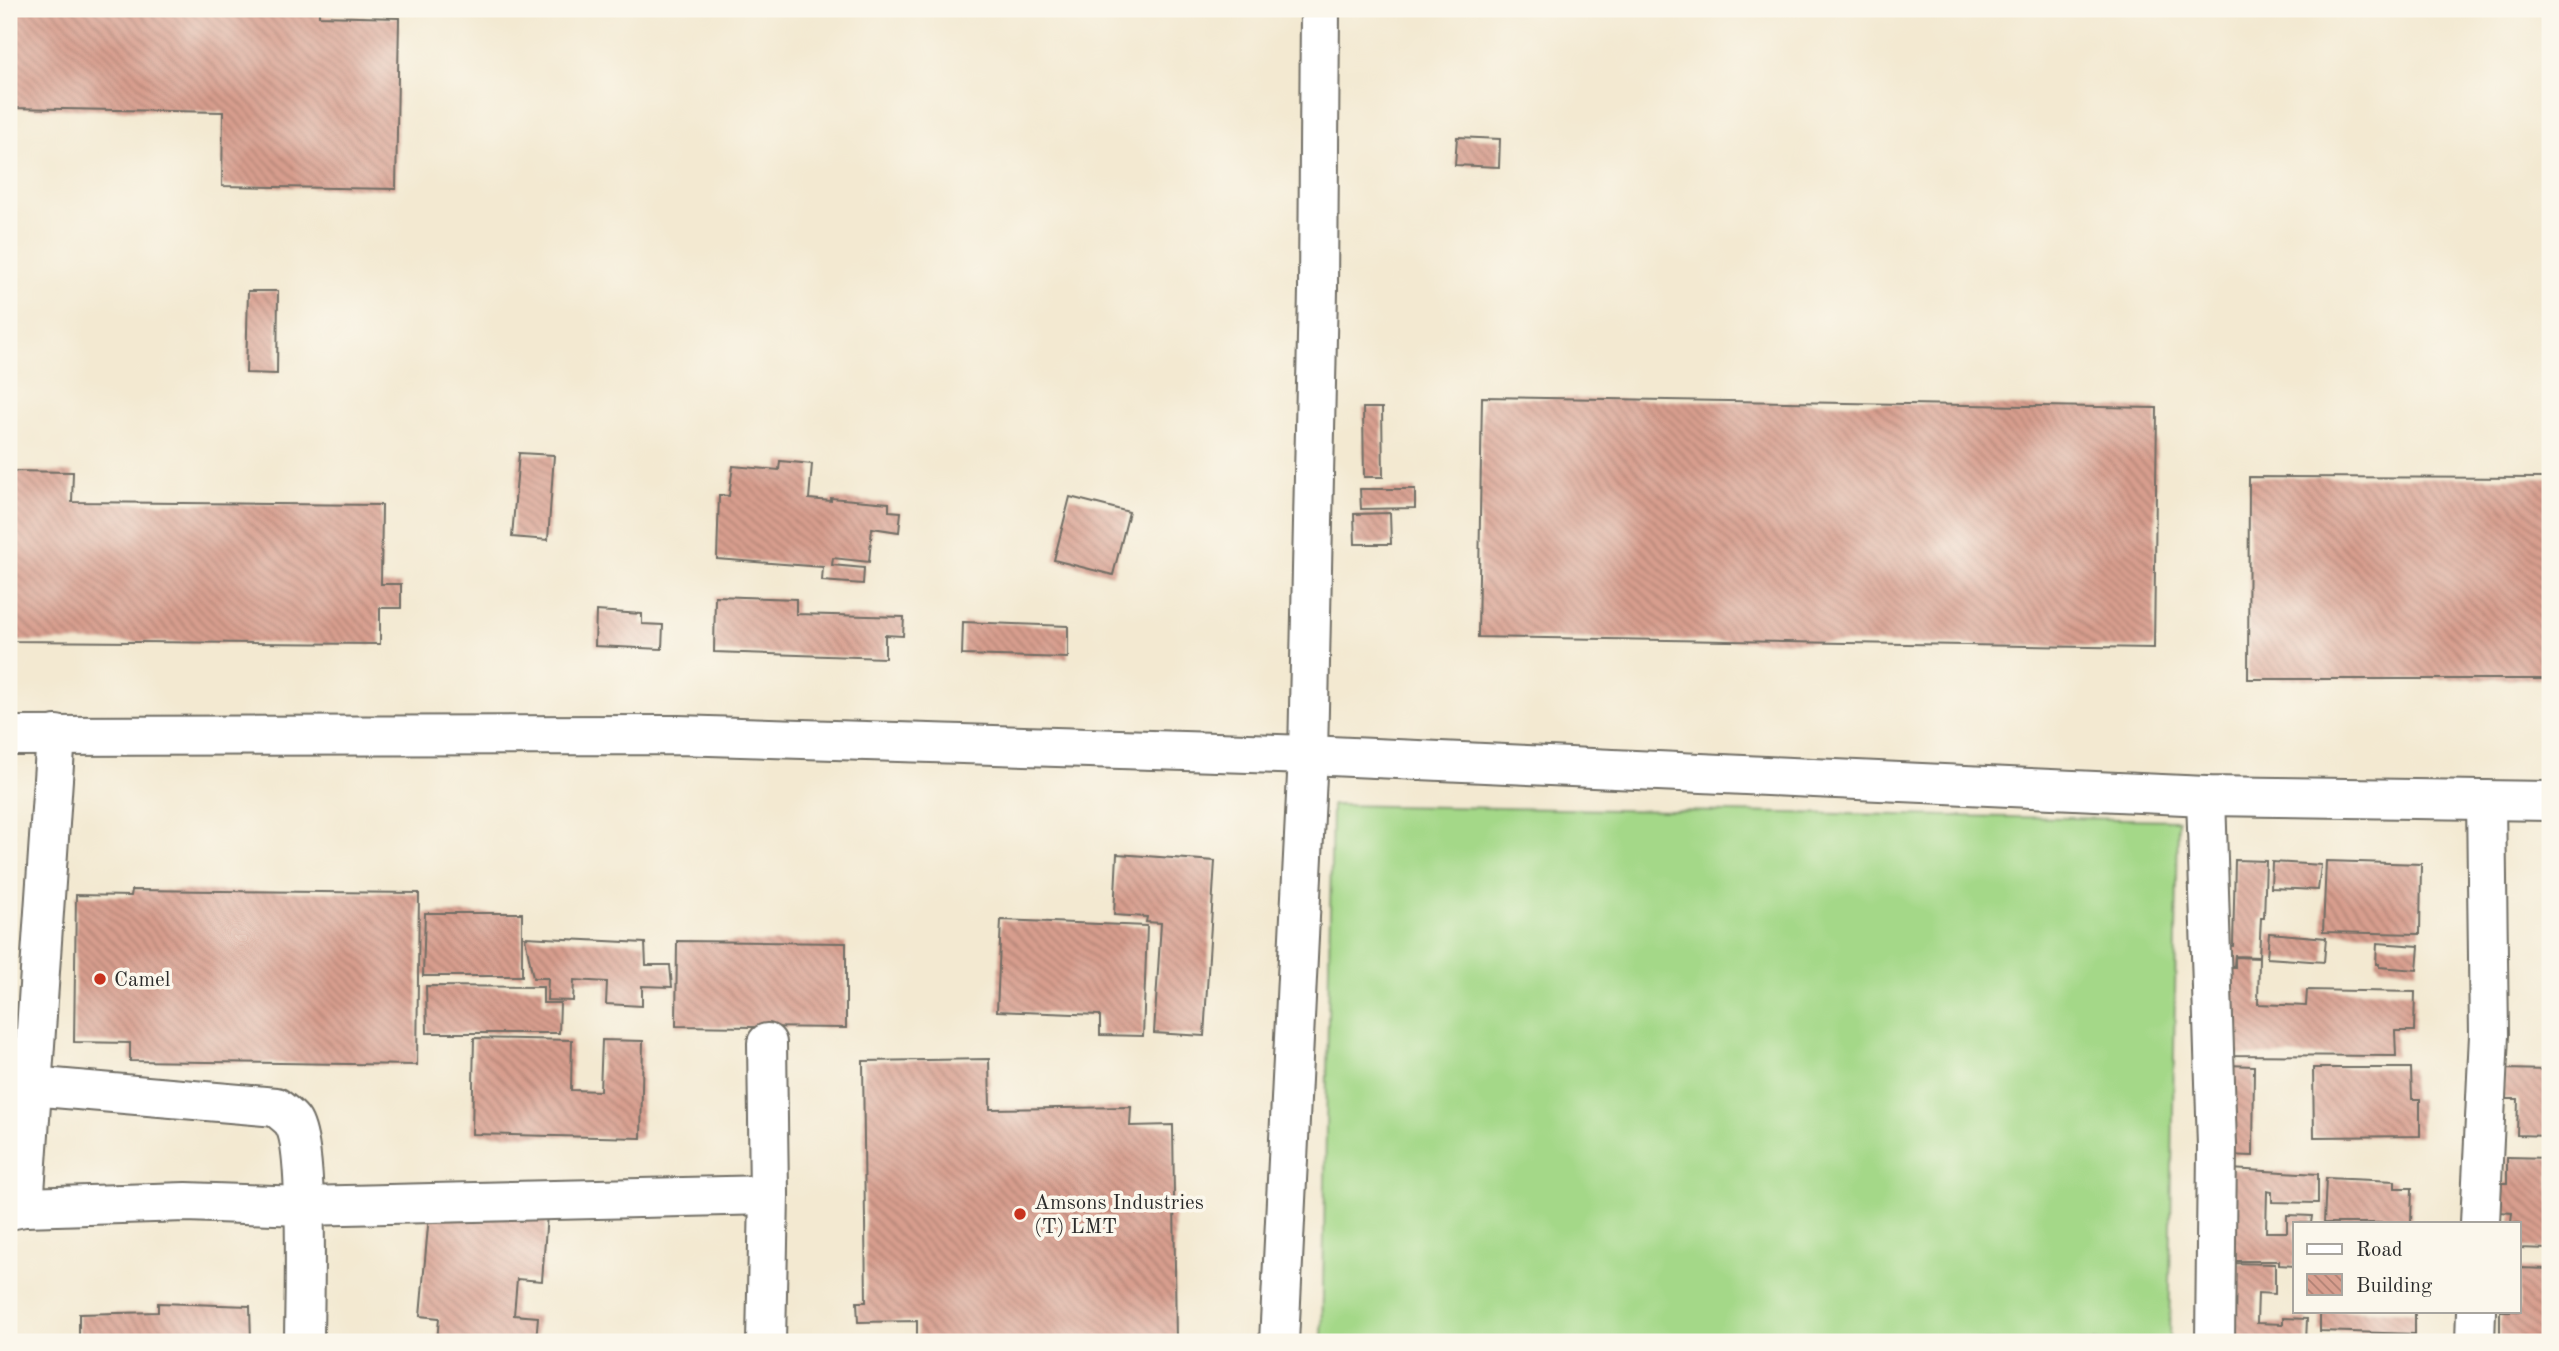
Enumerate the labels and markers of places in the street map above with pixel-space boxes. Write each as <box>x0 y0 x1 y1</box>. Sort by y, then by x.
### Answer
place label: Camel <box>114 970 171 991</box>
marker: Camel <box>92 971 108 987</box>
place label: Amsons Industries (T) LMT <box>1034 1193 1204 1238</box>
marker: Amsons Industries (T) LMT <box>1012 1206 1028 1222</box>

